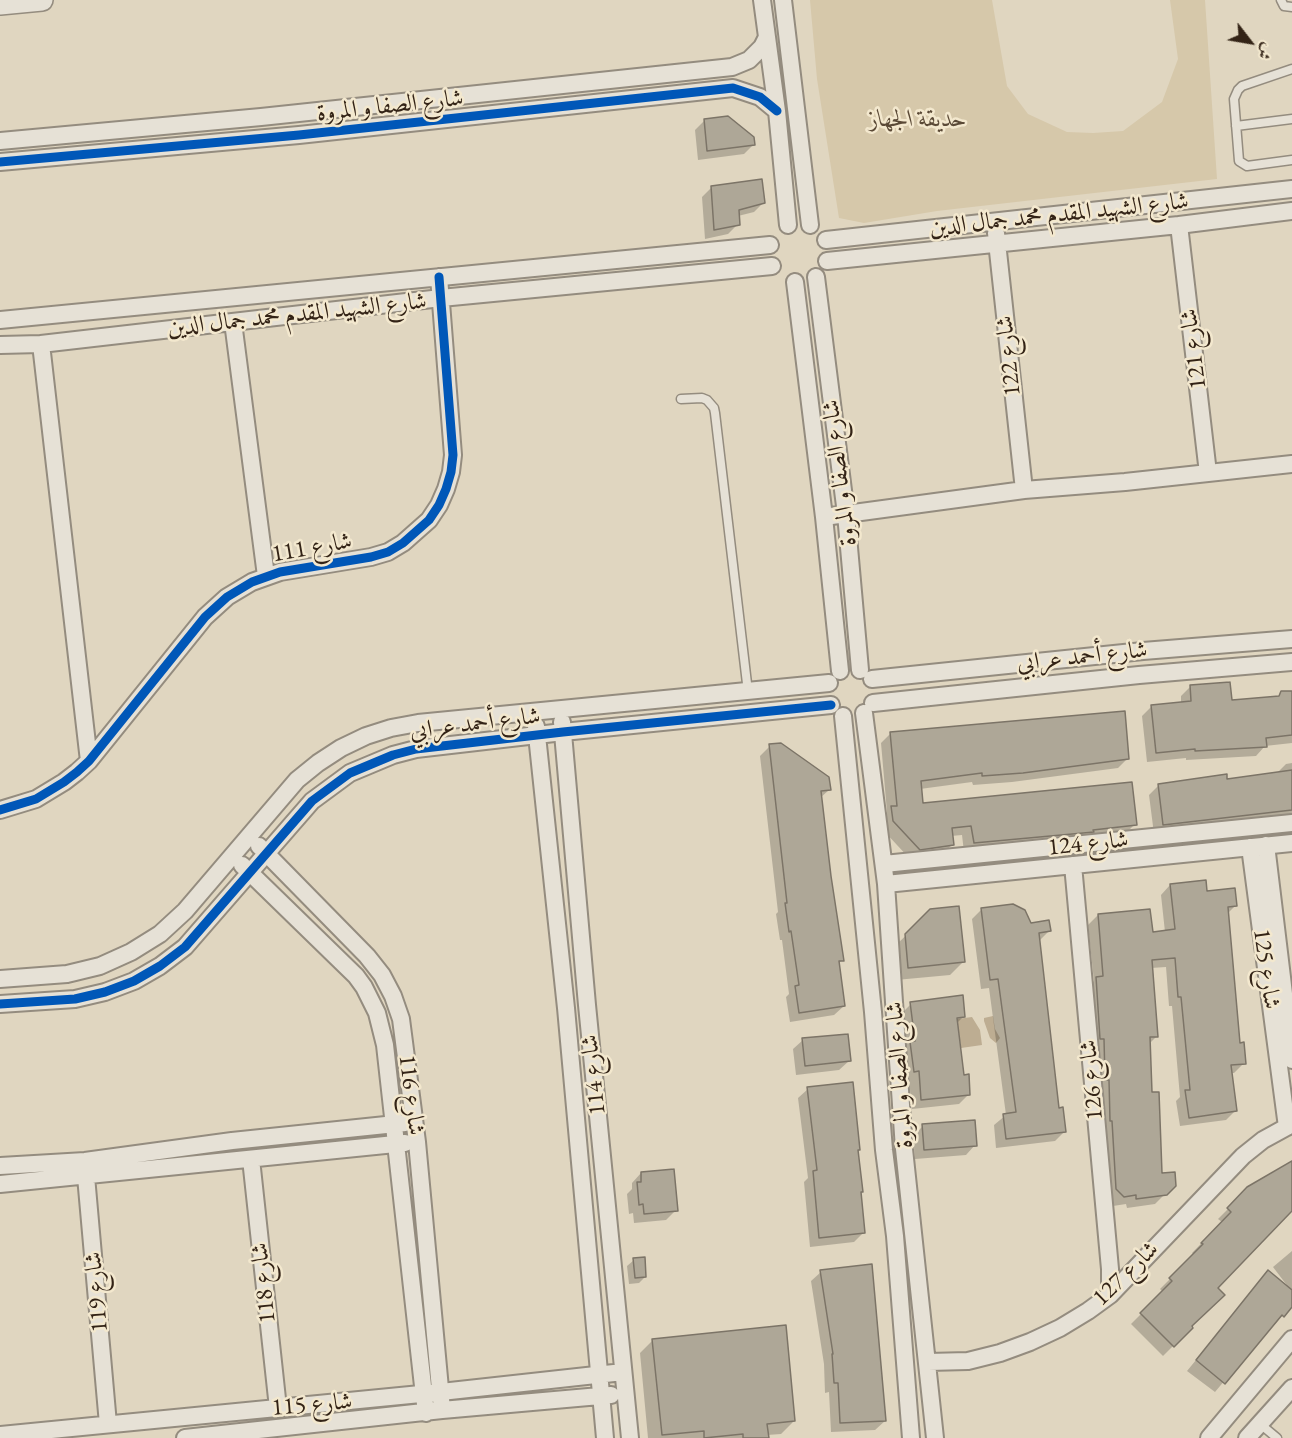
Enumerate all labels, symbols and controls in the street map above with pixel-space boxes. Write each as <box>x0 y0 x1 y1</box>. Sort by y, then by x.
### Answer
north arrow <box>1220 12 1280 72</box>
text: ش <box>1253 39 1279 64</box>
street label: شارع الصفا و المروة <box>315 84 465 128</box>
park label: حديقة الجهاز <box>869 105 967 133</box>
street label: شارع الشهيد المقدم محمد جمال الدين <box>928 187 1190 243</box>
street label: شارع الشهيد المقدم محمد جمال الدين <box>166 287 428 343</box>
street label: شارع 121 <box>1175 307 1213 391</box>
street label: شارع 122 <box>990 314 1028 398</box>
street label: شارع الصفا و المروة <box>817 398 863 548</box>
street label: شارع 111 <box>270 527 354 569</box>
street label: شارع أحمد عرابي <box>1015 636 1149 678</box>
street label: شارع أحمد عرابي <box>408 702 542 746</box>
street label: شارع 124 <box>1046 825 1130 863</box>
street label: شارع 125 <box>1246 927 1286 1011</box>
street label: شارع الصفا و المروة <box>880 1000 920 1150</box>
street label: شارع 114 <box>575 1033 613 1117</box>
street label: شارع 126 <box>1074 1038 1110 1122</box>
street label: شارع 116 <box>392 1053 430 1137</box>
street label: شارع 127 <box>1087 1235 1165 1313</box>
street label: شارع 118 <box>245 1241 283 1325</box>
street label: شارع 119 <box>79 1250 115 1334</box>
street label: شارع 115 <box>270 1387 354 1423</box>

